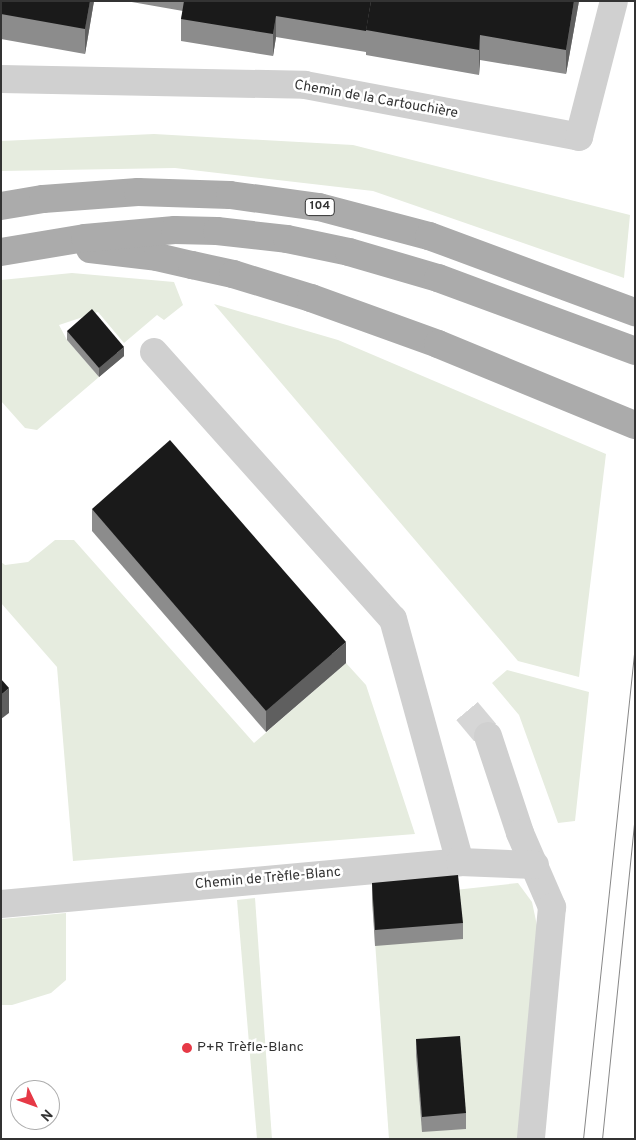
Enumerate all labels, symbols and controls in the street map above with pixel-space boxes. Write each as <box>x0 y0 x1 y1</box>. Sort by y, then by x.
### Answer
street label: Chemin de la Cartouchière <box>293 77 459 123</box>
road number: 104 <box>304 198 336 216</box>
street label: Chemin de Trèfle-Blanc <box>194 864 342 894</box>
place label: P+R Trèfle-Blanc <box>197 1040 304 1056</box>
marker: P+R Trèfle-Blanc <box>181 1042 193 1054</box>
north arrow <box>10 1080 60 1130</box>
text: N <box>36 1105 55 1124</box>

